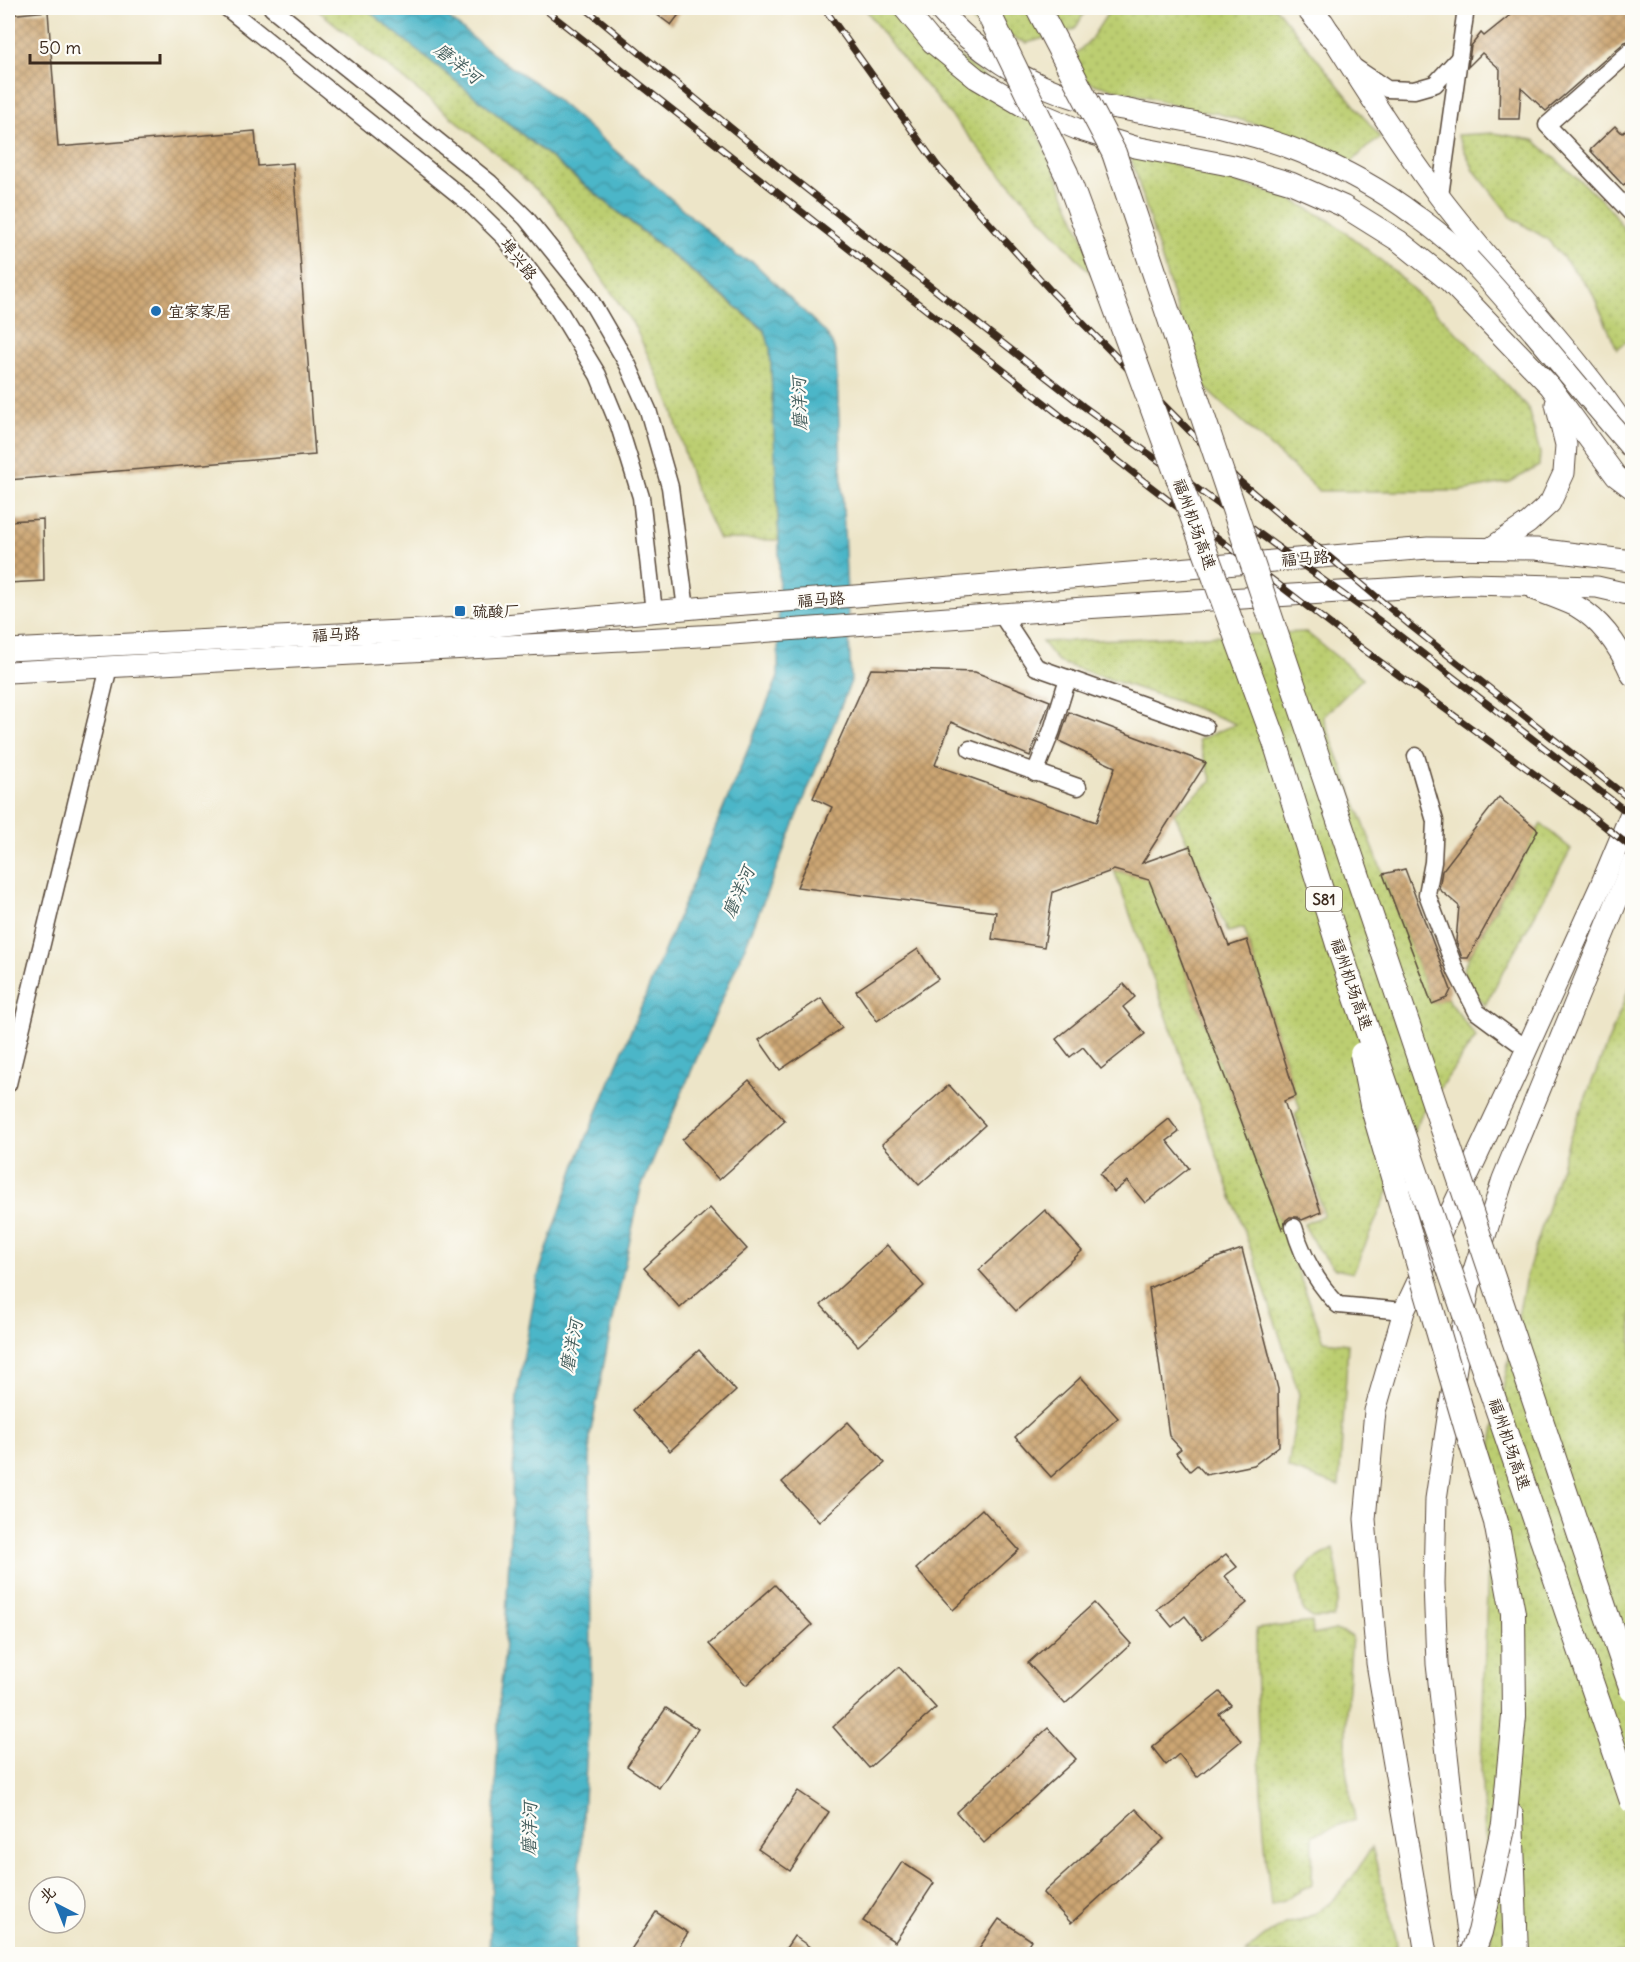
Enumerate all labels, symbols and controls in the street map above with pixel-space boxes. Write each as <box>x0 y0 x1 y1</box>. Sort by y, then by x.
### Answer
scale bar <box>30 27 160 65</box>
text: 50 m <box>39 36 81 59</box>
water label: 磨洋河 <box>430 37 489 91</box>
street label: 埠兴路 <box>496 234 542 284</box>
place label: 宜家家居 <box>168 301 232 321</box>
marker: 宜家家居 <box>149 304 163 318</box>
water label: 磨洋河 <box>786 374 811 431</box>
street label: 福州机场高速 <box>1169 475 1221 573</box>
street label: 福马路 <box>1280 546 1330 570</box>
street label: 福马路 <box>796 587 846 611</box>
place label: 硫酸厂 <box>472 601 520 621</box>
marker: 硫酸厂 <box>453 604 467 618</box>
street label: 福马路 <box>312 623 360 645</box>
water label: 磨洋河 <box>717 860 761 921</box>
road number: S81 <box>1306 887 1342 911</box>
street label: 福州机场高速 <box>1327 935 1377 1033</box>
water label: 磨洋河 <box>555 1314 588 1375</box>
street label: 福州机场高速 <box>1485 1395 1535 1493</box>
water label: 磨洋河 <box>517 1799 541 1856</box>
north arrow <box>27 1875 87 1935</box>
text: 北 <box>34 1881 60 1907</box>

